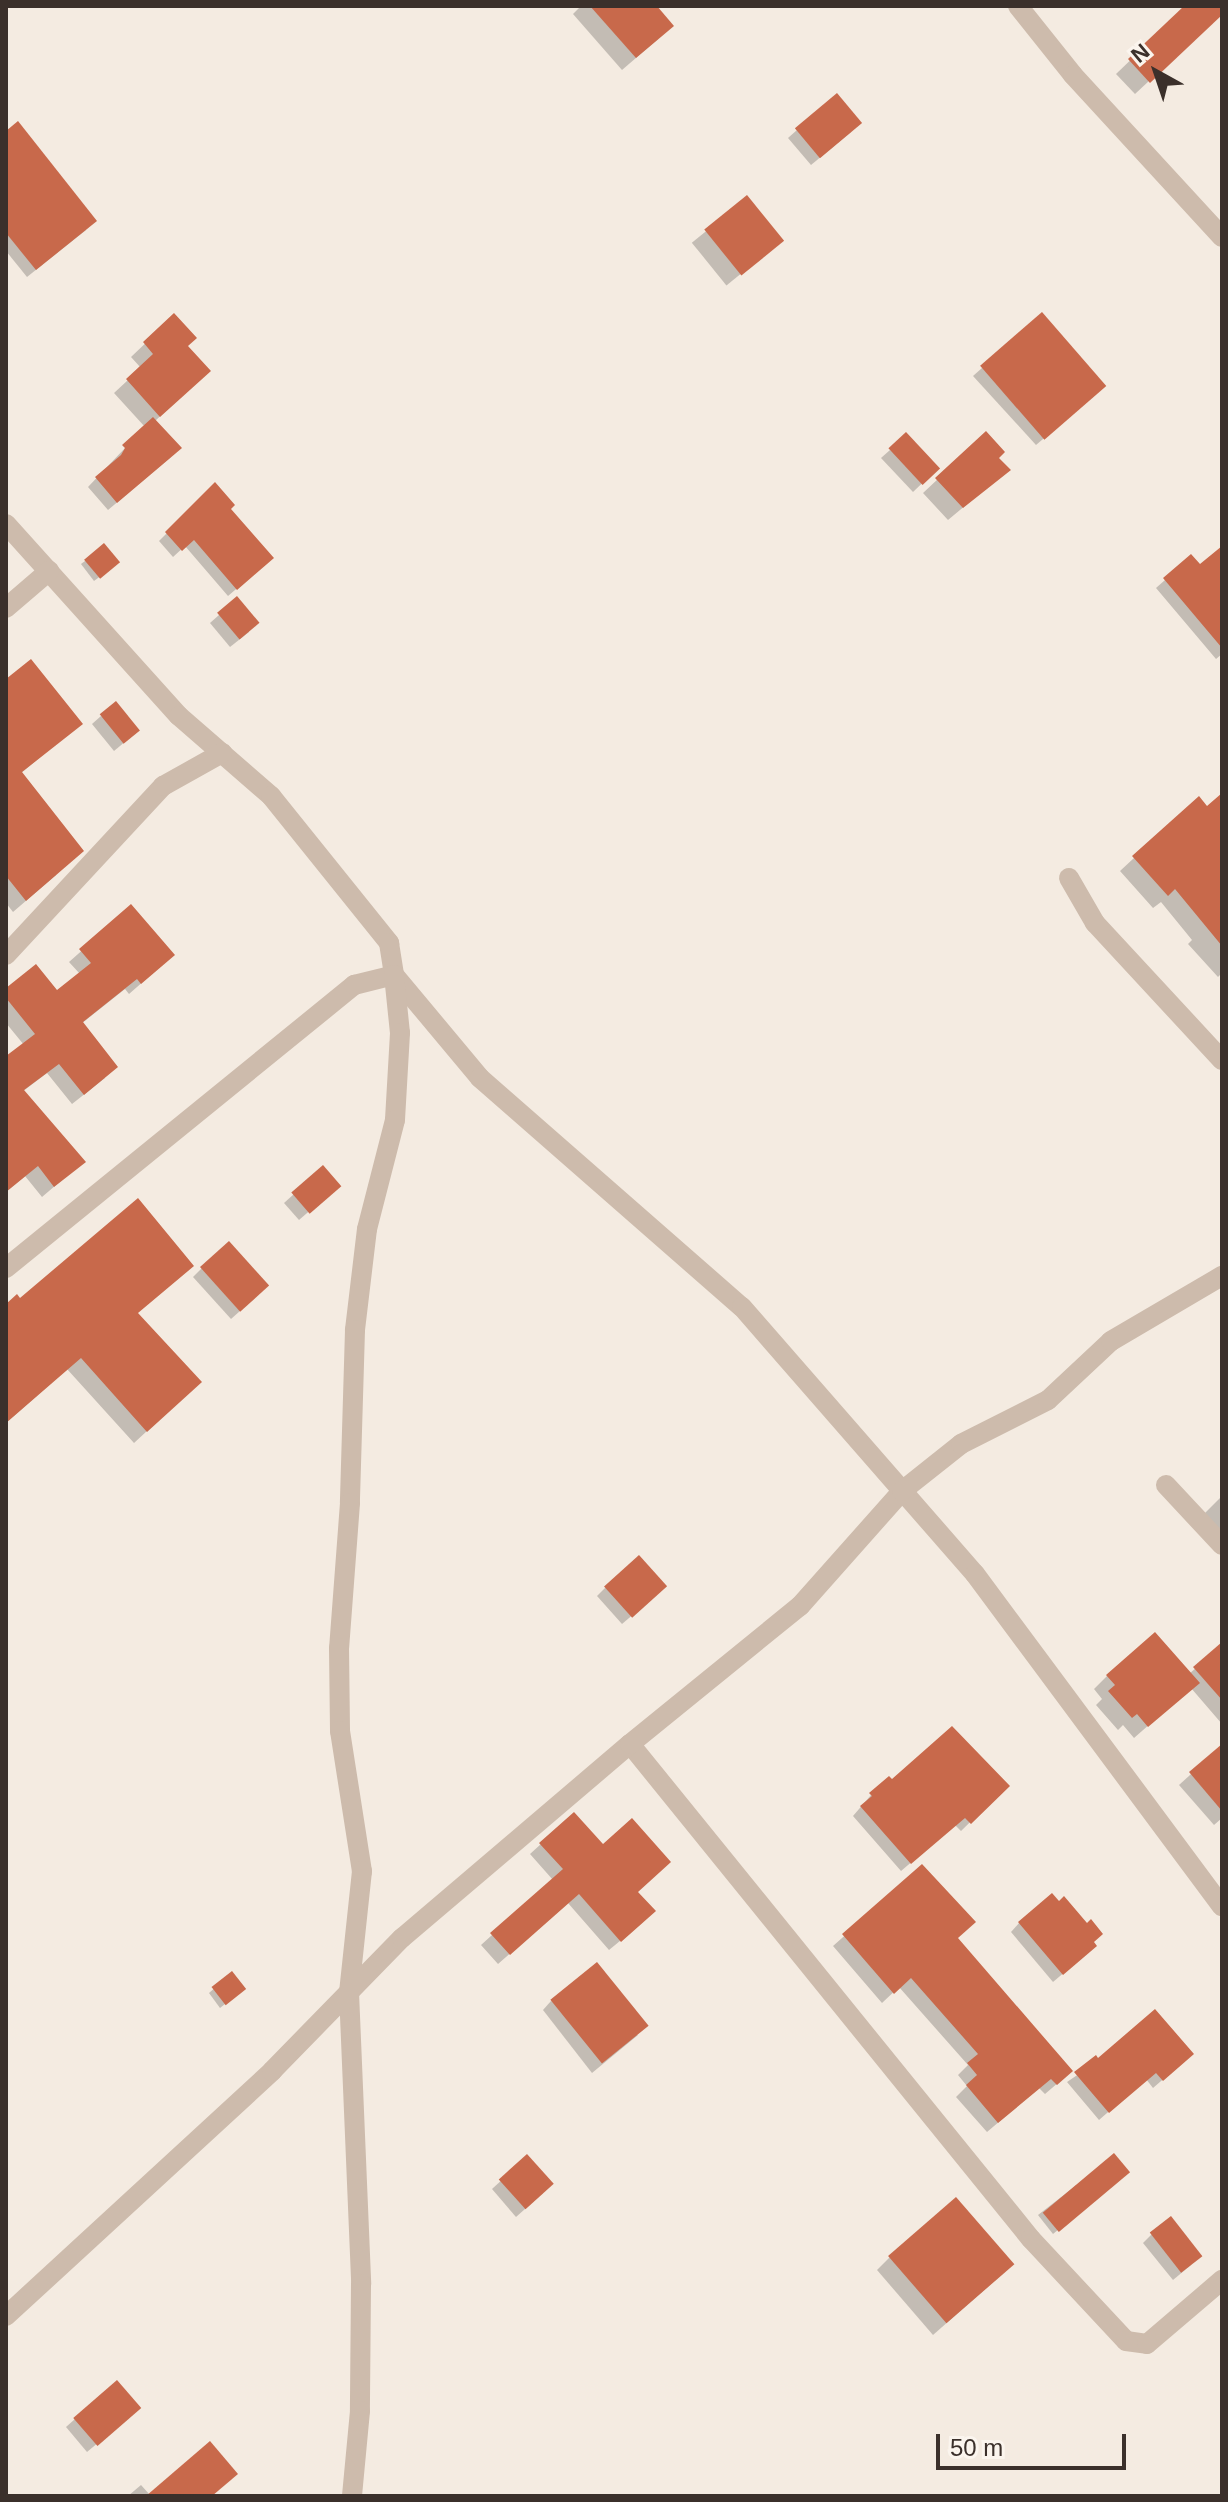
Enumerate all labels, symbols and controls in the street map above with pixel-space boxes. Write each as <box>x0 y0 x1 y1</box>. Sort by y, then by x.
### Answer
north arrow <box>1116 32 1196 112</box>
text: N <box>1126 39 1154 68</box>
scale bar <box>940 2418 1130 2468</box>
text: 50 m <box>950 2434 1003 2461</box>

